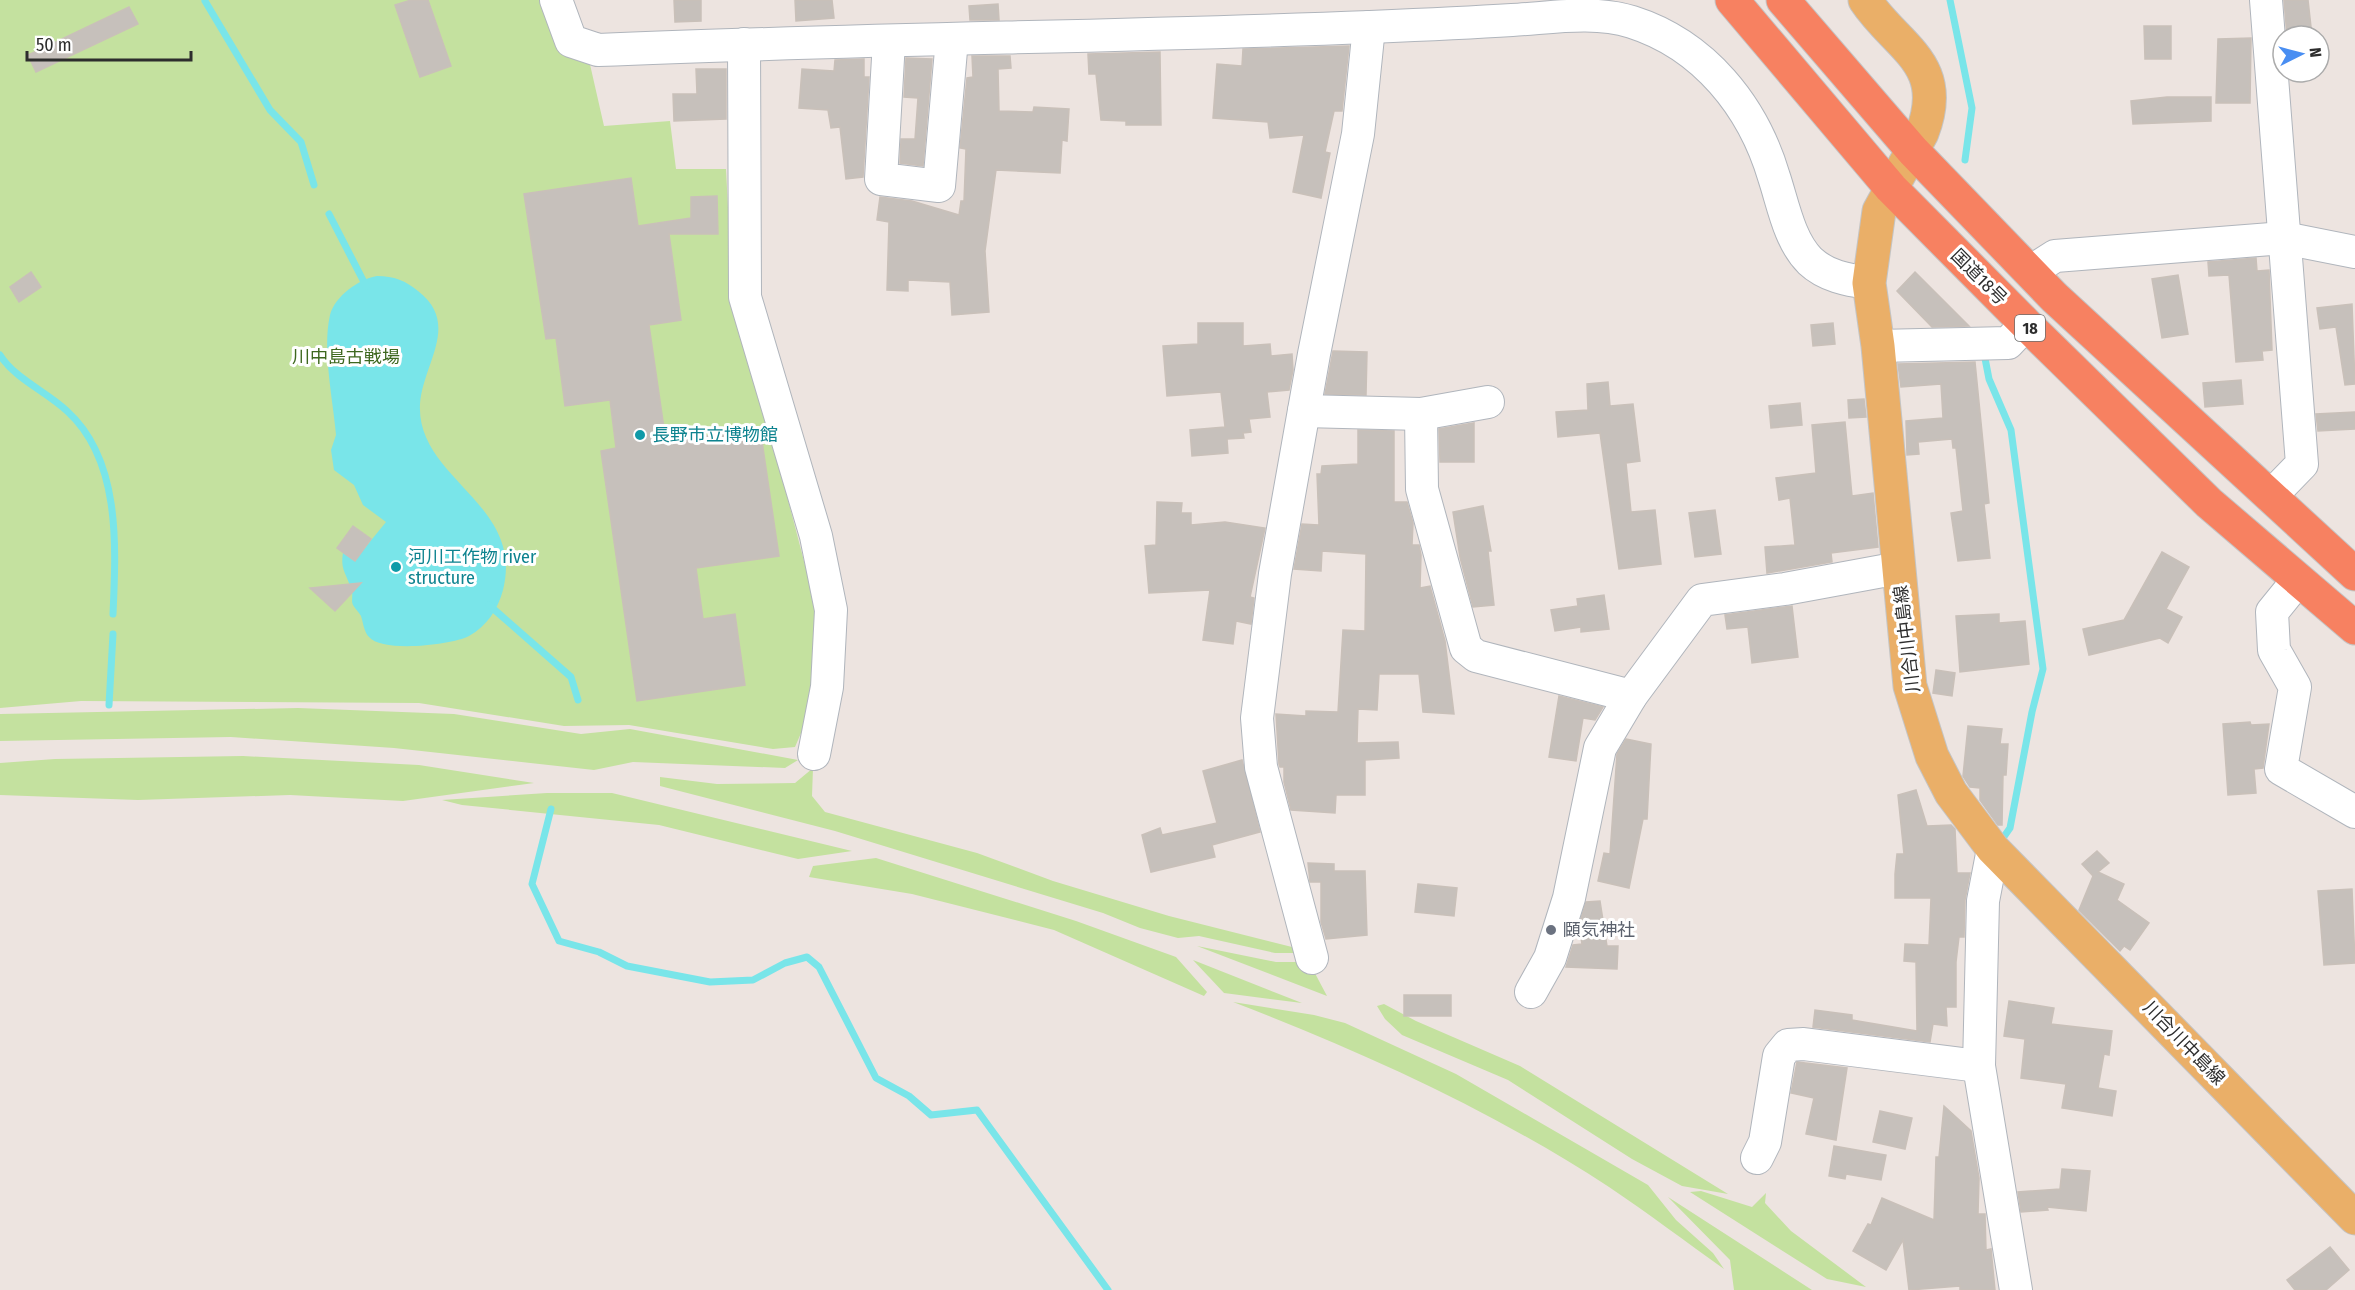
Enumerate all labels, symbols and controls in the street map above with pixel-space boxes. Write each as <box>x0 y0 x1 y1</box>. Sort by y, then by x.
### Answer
scale bar <box>27 24 190 62</box>
north arrow <box>2271 24 2331 84</box>
text: 50 m <box>36 34 72 56</box>
text: N <box>2305 47 2325 58</box>
street label: 国道18号 <box>1946 244 2012 310</box>
road number: 18 <box>2015 315 2045 341</box>
park label: 川中島古戦場 <box>292 346 400 368</box>
place label: 長野市立博物館 <box>652 424 778 446</box>
marker: 長野市立博物館 <box>633 428 647 442</box>
place label: 河川工作物 river structure <box>408 546 537 589</box>
marker: 河川工作物 river structure <box>389 560 403 574</box>
street label: 川合川中島線 <box>1890 584 1924 694</box>
place label: 頥気神社 <box>1563 919 1635 941</box>
marker: 頥気神社 <box>1544 923 1558 937</box>
street label: 川合川中島線 <box>2139 997 2229 1089</box>

